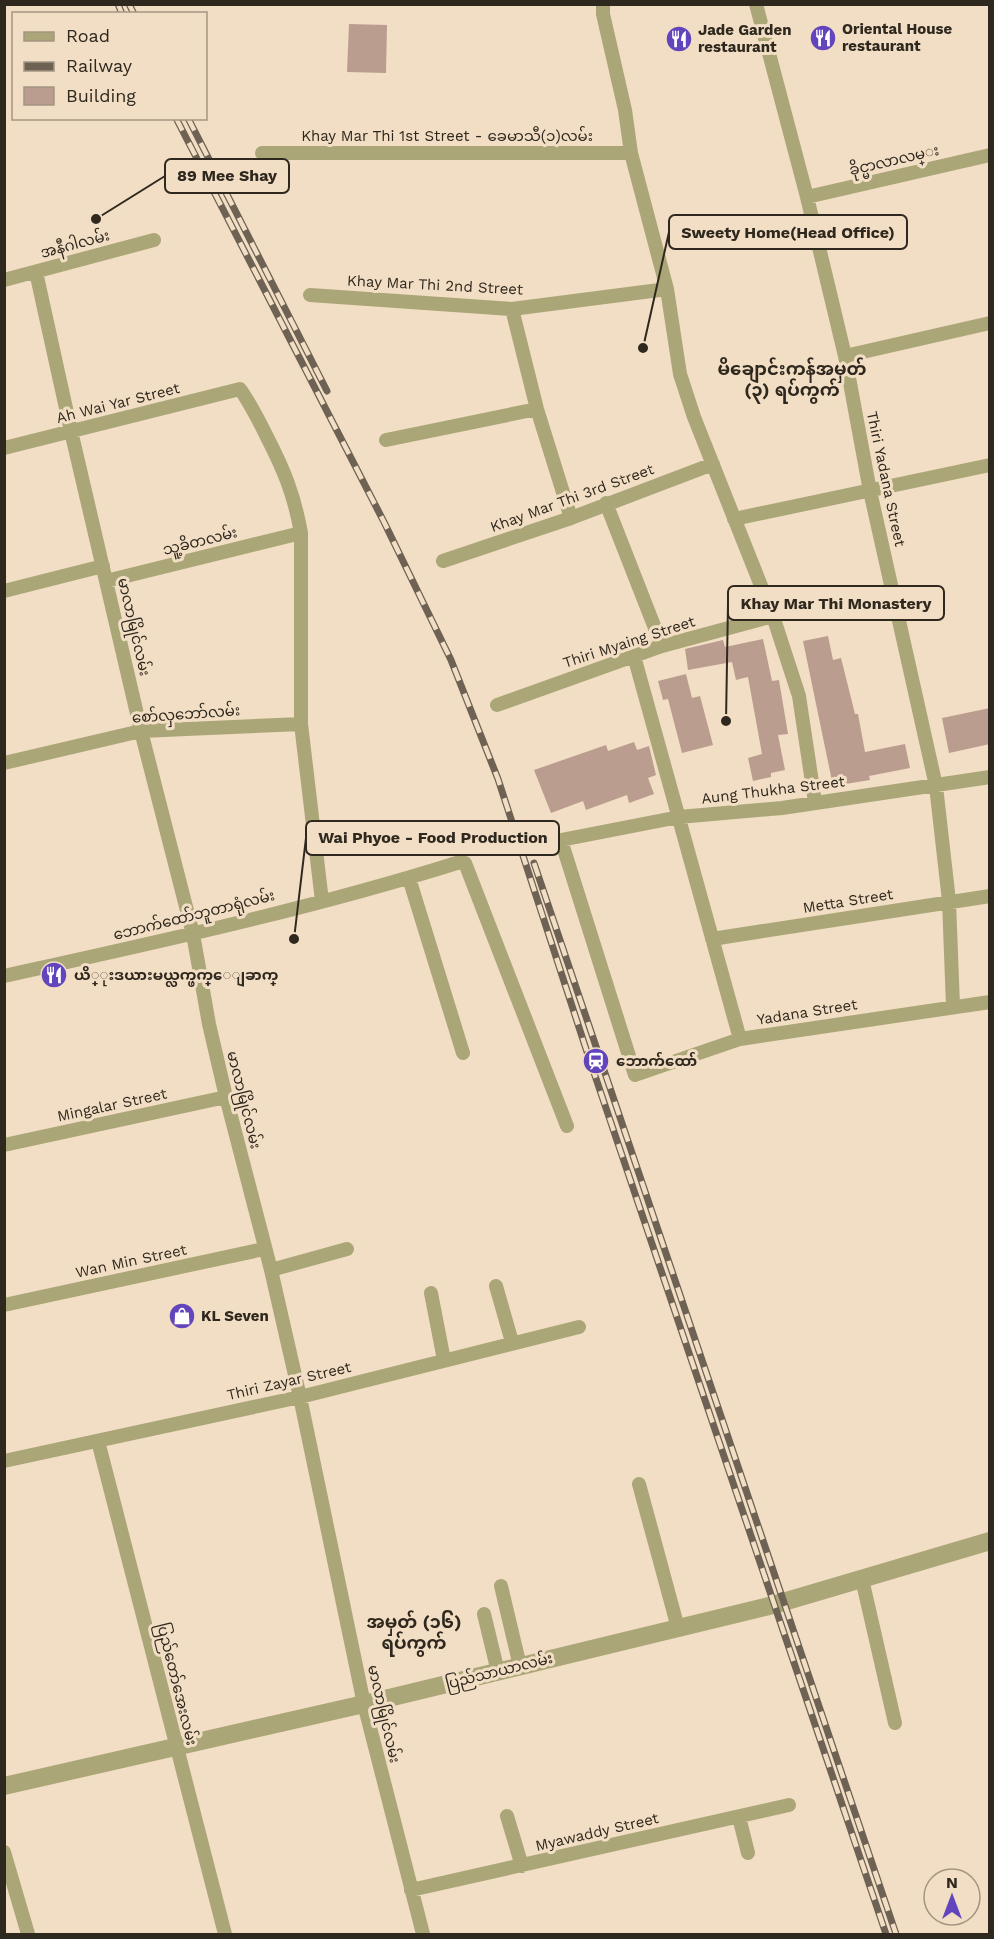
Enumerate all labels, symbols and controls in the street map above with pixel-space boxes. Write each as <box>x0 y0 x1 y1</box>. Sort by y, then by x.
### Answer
legend <box>12 12 207 120</box>
place label: Oriental House restaurant <box>842 20 952 55</box>
place label: Jade Garden restaurant <box>698 21 791 56</box>
restaurant icon: Oriental House restaurant <box>808 23 838 53</box>
restaurant icon: Jade Garden restaurant <box>664 24 694 54</box>
text: Road <box>66 25 110 46</box>
text: Railway <box>66 55 133 76</box>
text: Building <box>66 85 136 106</box>
street label: Khay Mar Thi 1st Street - ခေမာသီ(၁)လမ်း <box>301 126 593 145</box>
street label: ခိုင္မာလာလမ္း <box>847 140 941 182</box>
callout: 89 Mee Shay <box>165 159 289 193</box>
text: 89 Mee Shay <box>177 166 278 185</box>
callout: Sweety Home(Head Office) <box>669 215 907 249</box>
text: Sweety Home(Head Office) <box>681 223 895 242</box>
street label: အနီဂါလမ်း <box>38 225 112 265</box>
street label: Khay Mar Thi 2nd Street <box>347 271 524 299</box>
district label: မိချောင်းကန်အမှတ် (၃) ရပ်ကွက် <box>717 357 867 404</box>
street label: Ah Wai Yar Street <box>54 379 182 427</box>
street label: Thiri Yadana Street <box>863 410 909 549</box>
street label: Khay Mar Thi 3rd Street <box>488 460 657 536</box>
street label: သူ့ခိတလမ်း <box>161 522 240 562</box>
street label: မာလာမြိုင်လမ်း <box>111 576 155 678</box>
callout: Khay Mar Thi Monastery <box>728 586 944 620</box>
text: Khay Mar Thi Monastery <box>740 594 933 613</box>
street label: Thiri Myaing Street <box>561 612 698 672</box>
street label: စော်လှဘော်လမ်း <box>131 700 241 730</box>
street label: Aung Thukha Street <box>700 772 847 808</box>
callout: Wai Phyoe - Food Production <box>306 821 559 855</box>
text: Wai Phyoe - Food Production <box>318 828 548 847</box>
street label: ဘောက်ထော်ဘူတာရုံလမ်း <box>111 885 277 947</box>
street label: Metta Street <box>802 885 895 917</box>
restaurant icon: ယိ္ုးဒယားမယ္လက္ဖက္ေျခာက္ <box>39 960 69 990</box>
place label: ယိ္ုးဒယားမယ္လက္ဖက္ေျခာက္ <box>74 965 278 987</box>
street label: Yadana Street <box>756 995 859 1029</box>
station icon: ဘောက်ထော် <box>581 1046 611 1076</box>
street label: မာလာမြိုင်လမ်း <box>220 1049 266 1151</box>
place label: ဘောက်ထော် <box>616 1051 697 1070</box>
street label: Mingalar Street <box>56 1084 169 1125</box>
street label: Wan Min Street <box>74 1240 189 1282</box>
shop icon: KL Seven <box>167 1301 197 1331</box>
place label: KL Seven <box>201 1307 269 1325</box>
street label: Thiri Zayar Street <box>225 1358 354 1404</box>
district label: အမှတ် (၁၆) ရပ်ကွက် <box>367 1610 461 1657</box>
street label: ပြည်တော်အေးလမ်း <box>150 1621 202 1748</box>
street label: ပြည်သာယာလမ်း <box>443 1648 555 1696</box>
street label: မာလာမြိုင်လမ်း <box>361 1663 405 1765</box>
street label: Myawaddy Street <box>534 1809 661 1855</box>
north arrow <box>922 1867 982 1927</box>
text: N <box>946 1873 958 1892</box>

